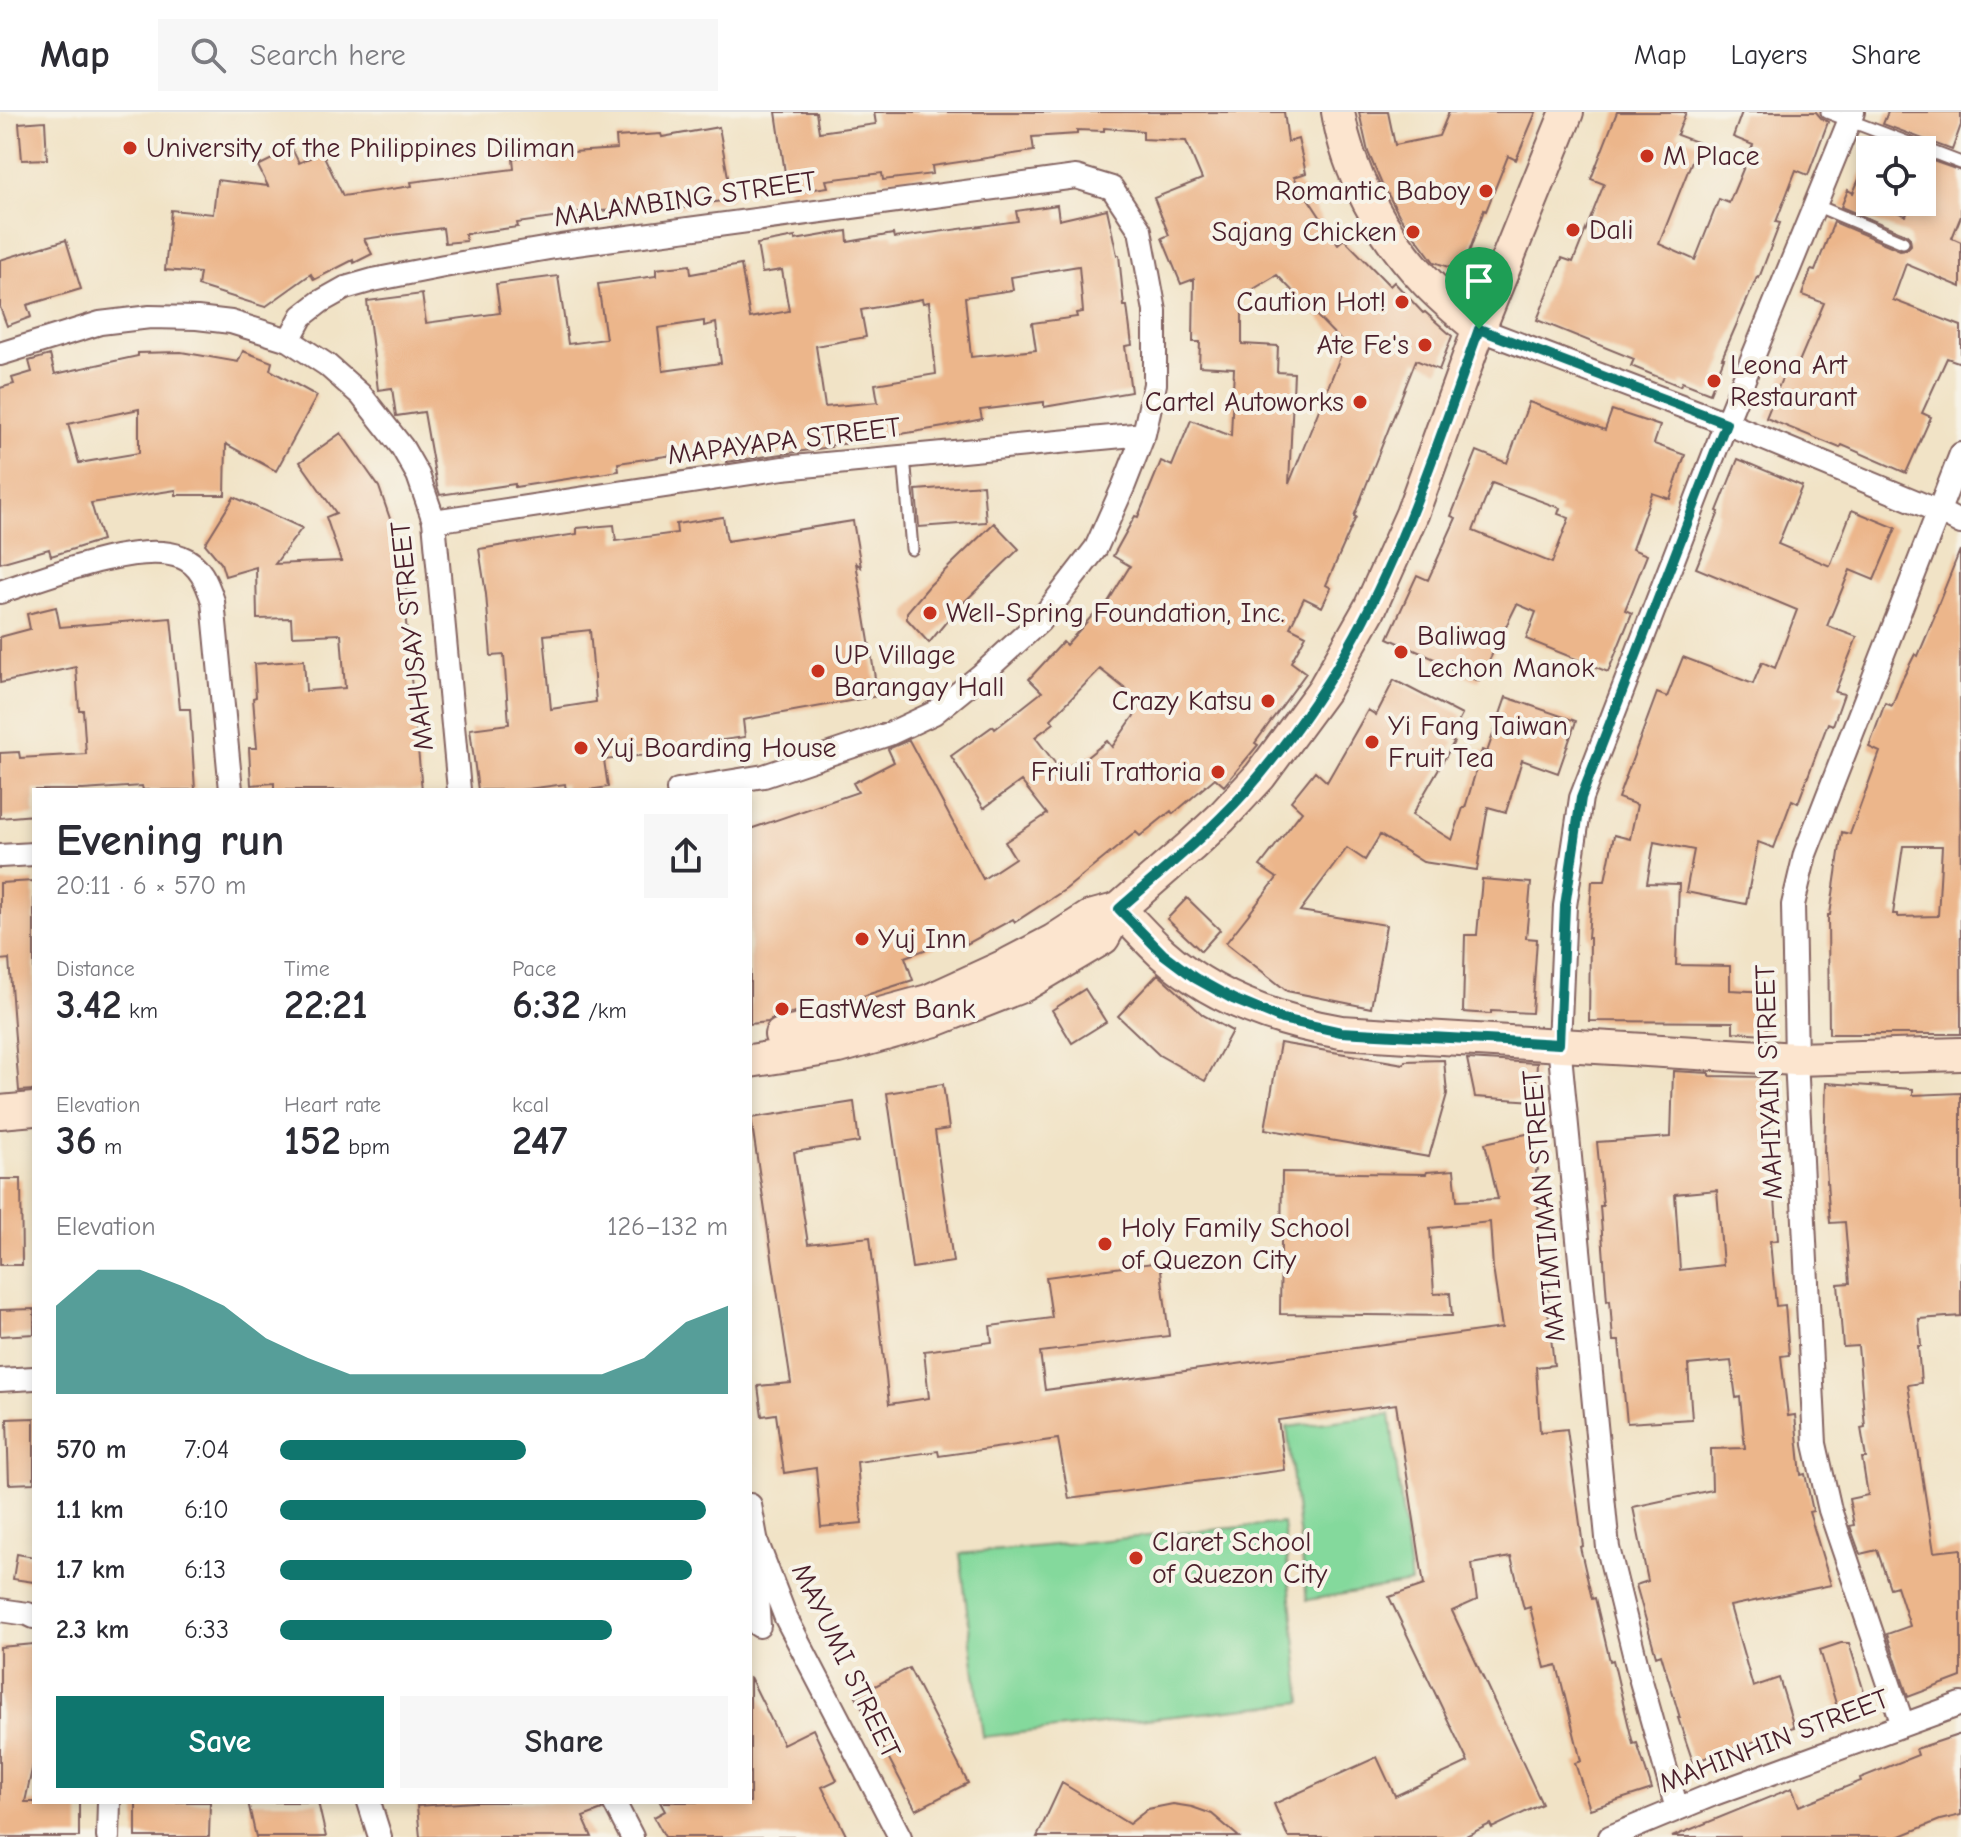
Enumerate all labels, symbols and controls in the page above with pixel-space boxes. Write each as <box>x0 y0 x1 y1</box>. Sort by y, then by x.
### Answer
search box <box>158 19 718 91</box>
text: Map <box>40 33 110 77</box>
icon: search <box>186 33 230 77</box>
text: Search here <box>250 38 406 73</box>
text: Map <box>1634 39 1687 71</box>
text: Layers <box>1731 39 1807 71</box>
text: Share <box>1851 39 1921 71</box>
place label: University of the Philippines Diliman <box>146 132 575 164</box>
map controls <box>1856 136 1936 216</box>
button: locate <box>1856 136 1936 216</box>
marker: University of the Philippines Diliman <box>121 139 139 157</box>
place label: M Place <box>1663 140 1760 172</box>
marker: M Place <box>1638 147 1656 165</box>
street label: MALAMBING STREET <box>552 165 819 233</box>
place label: Romantic Baboy <box>1275 175 1470 207</box>
marker: Romantic Baboy <box>1477 182 1495 200</box>
place label: Dali <box>1589 214 1634 246</box>
place label: Sajang Chicken <box>1212 216 1397 248</box>
marker: Dali <box>1564 221 1582 239</box>
marker: Sajang Chicken <box>1404 223 1422 241</box>
pin <box>1445 247 1513 329</box>
icon: arrive <box>1457 259 1501 303</box>
place label: Caution Hot! <box>1236 286 1386 318</box>
marker: Caution Hot! <box>1393 293 1411 311</box>
place label: Ate Fe's <box>1316 329 1409 361</box>
marker: Ate Fe's <box>1416 336 1434 354</box>
place label: Leona Art Restaurant <box>1730 349 1857 413</box>
marker: Leona Art Restaurant <box>1705 372 1723 390</box>
place label: Cartel Autoworks <box>1145 386 1344 418</box>
marker: Cartel Autoworks <box>1351 393 1369 411</box>
street label: MAPAYAPA STREET <box>666 411 903 471</box>
street label: MAHUSAY STREET <box>384 519 440 752</box>
place label: Well-Spring Foundation, Inc. <box>946 597 1285 629</box>
marker: Well-Spring Foundation, Inc. <box>921 604 939 622</box>
place label: Baliwag Lechon Manok <box>1417 620 1595 684</box>
place label: UP Village Barangay Hall <box>834 639 1004 703</box>
marker: Baliwag Lechon Manok <box>1392 643 1410 661</box>
marker: UP Village Barangay Hall <box>809 662 827 680</box>
place label: Crazy Katsu <box>1112 685 1252 717</box>
marker: Crazy Katsu <box>1259 692 1277 710</box>
place label: Yi Fang Taiwan Fruit Tea <box>1388 710 1568 774</box>
place label: Yuj Boarding House <box>597 732 837 764</box>
marker: Yi Fang Taiwan Fruit Tea <box>1363 733 1381 751</box>
marker: Yuj Boarding House <box>572 739 590 757</box>
place label: Friuli Trattoria <box>1031 756 1202 788</box>
marker: Friuli Trattoria <box>1209 763 1227 781</box>
button: share <box>644 814 728 898</box>
text: Evening run <box>56 815 284 866</box>
text: 20:11 · 6 × 570 m <box>56 871 246 901</box>
place label: Yuj Inn <box>878 923 967 955</box>
marker: Yuj Inn <box>853 930 871 948</box>
text: Distance <box>56 956 135 982</box>
text: Time <box>284 956 330 982</box>
text: Pace <box>512 956 556 982</box>
street label: MAHIYAIN STREET <box>1749 964 1789 1200</box>
text: 3.42 <box>56 982 122 1028</box>
text: 22:21 <box>284 982 368 1028</box>
text: 6:32 <box>512 982 581 1028</box>
place label: EastWest Bank <box>798 993 976 1025</box>
text: km <box>122 998 158 1024</box>
text: /km <box>581 998 627 1024</box>
marker: EastWest Bank <box>773 1000 791 1018</box>
street label: MATIMTIMAN STREET <box>1516 1068 1572 1344</box>
text: Elevation <box>56 1092 140 1118</box>
text: Heart rate <box>284 1092 381 1118</box>
text: kcal <box>512 1092 549 1118</box>
text: 36 <box>56 1118 97 1164</box>
text: 152 <box>284 1118 341 1164</box>
text: 247 <box>512 1118 567 1164</box>
text: m <box>97 1134 122 1160</box>
text: bpm <box>341 1134 390 1160</box>
text: Elevation <box>56 1212 156 1242</box>
text: 126–132 m <box>607 1212 728 1242</box>
place label: Holy Family School of Quezon City <box>1121 1212 1350 1276</box>
marker: Holy Family School of Quezon City <box>1096 1235 1114 1253</box>
text: 570 m <box>56 1435 126 1465</box>
text: 7:04 <box>184 1435 229 1465</box>
text: 1.1 km <box>56 1495 124 1525</box>
text: 6:10 <box>184 1495 229 1525</box>
place label: Claret School of Quezon City <box>1152 1526 1328 1590</box>
marker: Claret School of Quezon City <box>1127 1549 1145 1567</box>
text: 1.7 km <box>56 1555 125 1585</box>
text: 6:13 <box>184 1555 226 1585</box>
street label: MAYUMI STREET <box>785 1558 907 1764</box>
text: 2.3 km <box>56 1615 129 1645</box>
text: 6:33 <box>184 1615 229 1645</box>
street label: MAHINHIN STREET <box>1655 1682 1894 1800</box>
button: Save <box>56 1696 384 1788</box>
button: Share <box>400 1696 728 1788</box>

